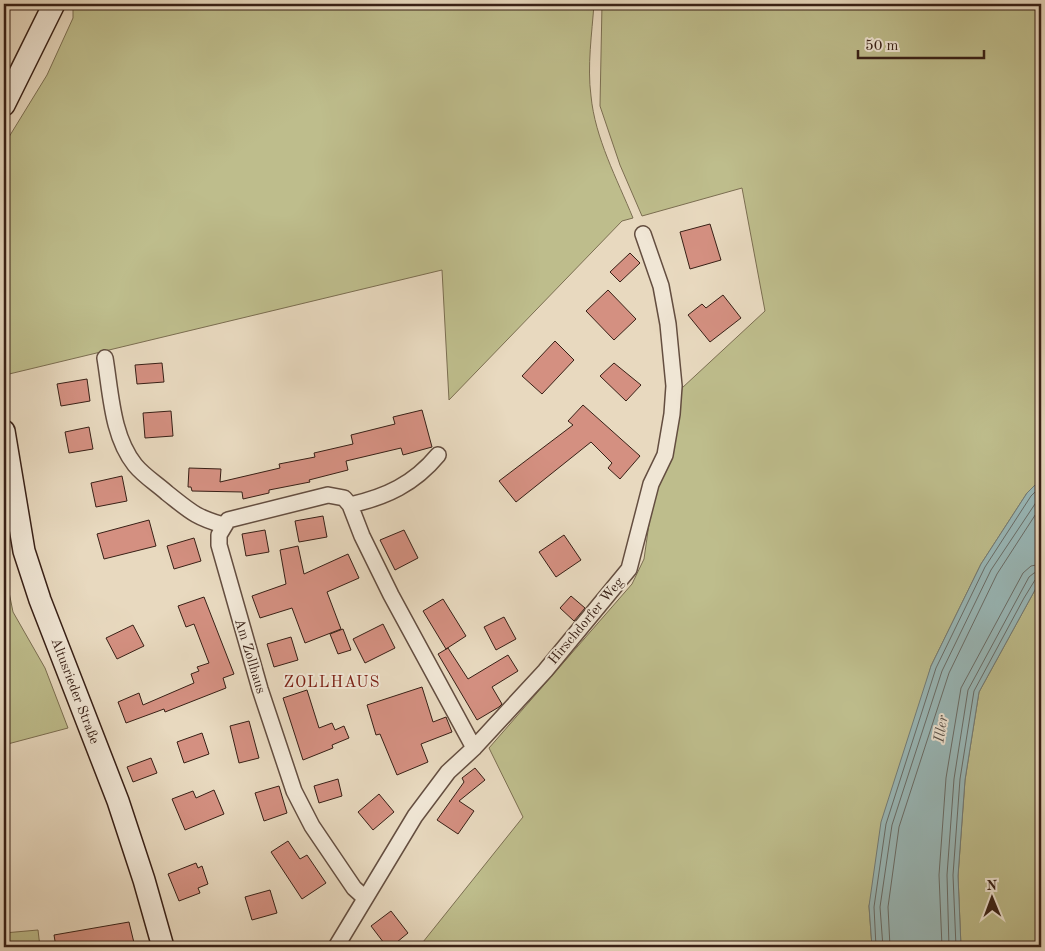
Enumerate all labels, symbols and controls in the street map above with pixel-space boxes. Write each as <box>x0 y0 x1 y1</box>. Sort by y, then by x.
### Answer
scale bar <box>858 28 984 60</box>
text: 50 m <box>865 39 899 54</box>
street label: Hirschdorfer Weg <box>546 575 627 667</box>
street label: Am Zollhaus <box>232 617 268 695</box>
street label: Altusrieder Straße <box>48 636 102 746</box>
district label: ZOLLHAUS <box>283 675 381 691</box>
water label: Iller <box>932 714 952 745</box>
north arrow <box>968 874 1018 924</box>
text: N <box>986 879 998 893</box>

